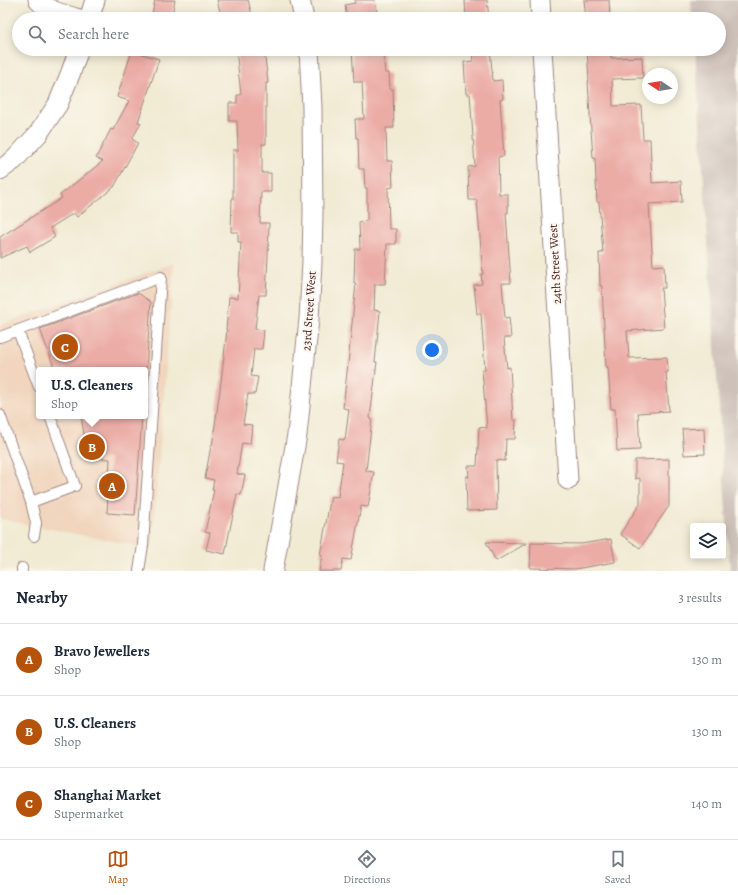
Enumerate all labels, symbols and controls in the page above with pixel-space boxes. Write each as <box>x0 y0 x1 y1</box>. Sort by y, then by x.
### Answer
search box <box>12 12 726 56</box>
icon: search <box>26 23 48 45</box>
text: Search here <box>58 24 129 44</box>
north arrow <box>642 68 678 104</box>
street label: 24th Street West <box>545 223 565 304</box>
street label: 23rd Street West <box>298 270 320 352</box>
pin: C <box>52 332 78 362</box>
your location <box>422 340 442 360</box>
popup <box>36 367 148 419</box>
text: U.S. Cleaners <box>51 375 133 395</box>
text: Shop <box>51 395 78 412</box>
pin: B <box>79 432 105 462</box>
pin: A <box>99 471 125 501</box>
map controls <box>690 523 726 559</box>
button: layers <box>690 523 726 559</box>
text: Nearby <box>16 586 67 609</box>
text: 3 results <box>678 589 722 606</box>
text: Bravo Jewellers <box>54 641 150 661</box>
text: A <box>25 651 33 668</box>
text: 130 m <box>692 651 722 668</box>
text: Shop <box>54 661 81 678</box>
text: U.S. Cleaners <box>54 713 136 733</box>
text: B <box>25 723 33 740</box>
text: 130 m <box>692 723 722 740</box>
text: Shop <box>54 733 81 750</box>
text: Shanghai Market <box>54 785 161 805</box>
text: C <box>25 795 33 812</box>
text: 140 m <box>691 795 722 812</box>
text: Supermarket <box>54 805 124 822</box>
tab: Map <box>107 848 129 887</box>
tab: Directions <box>343 848 391 887</box>
tab: Saved <box>605 848 631 887</box>

